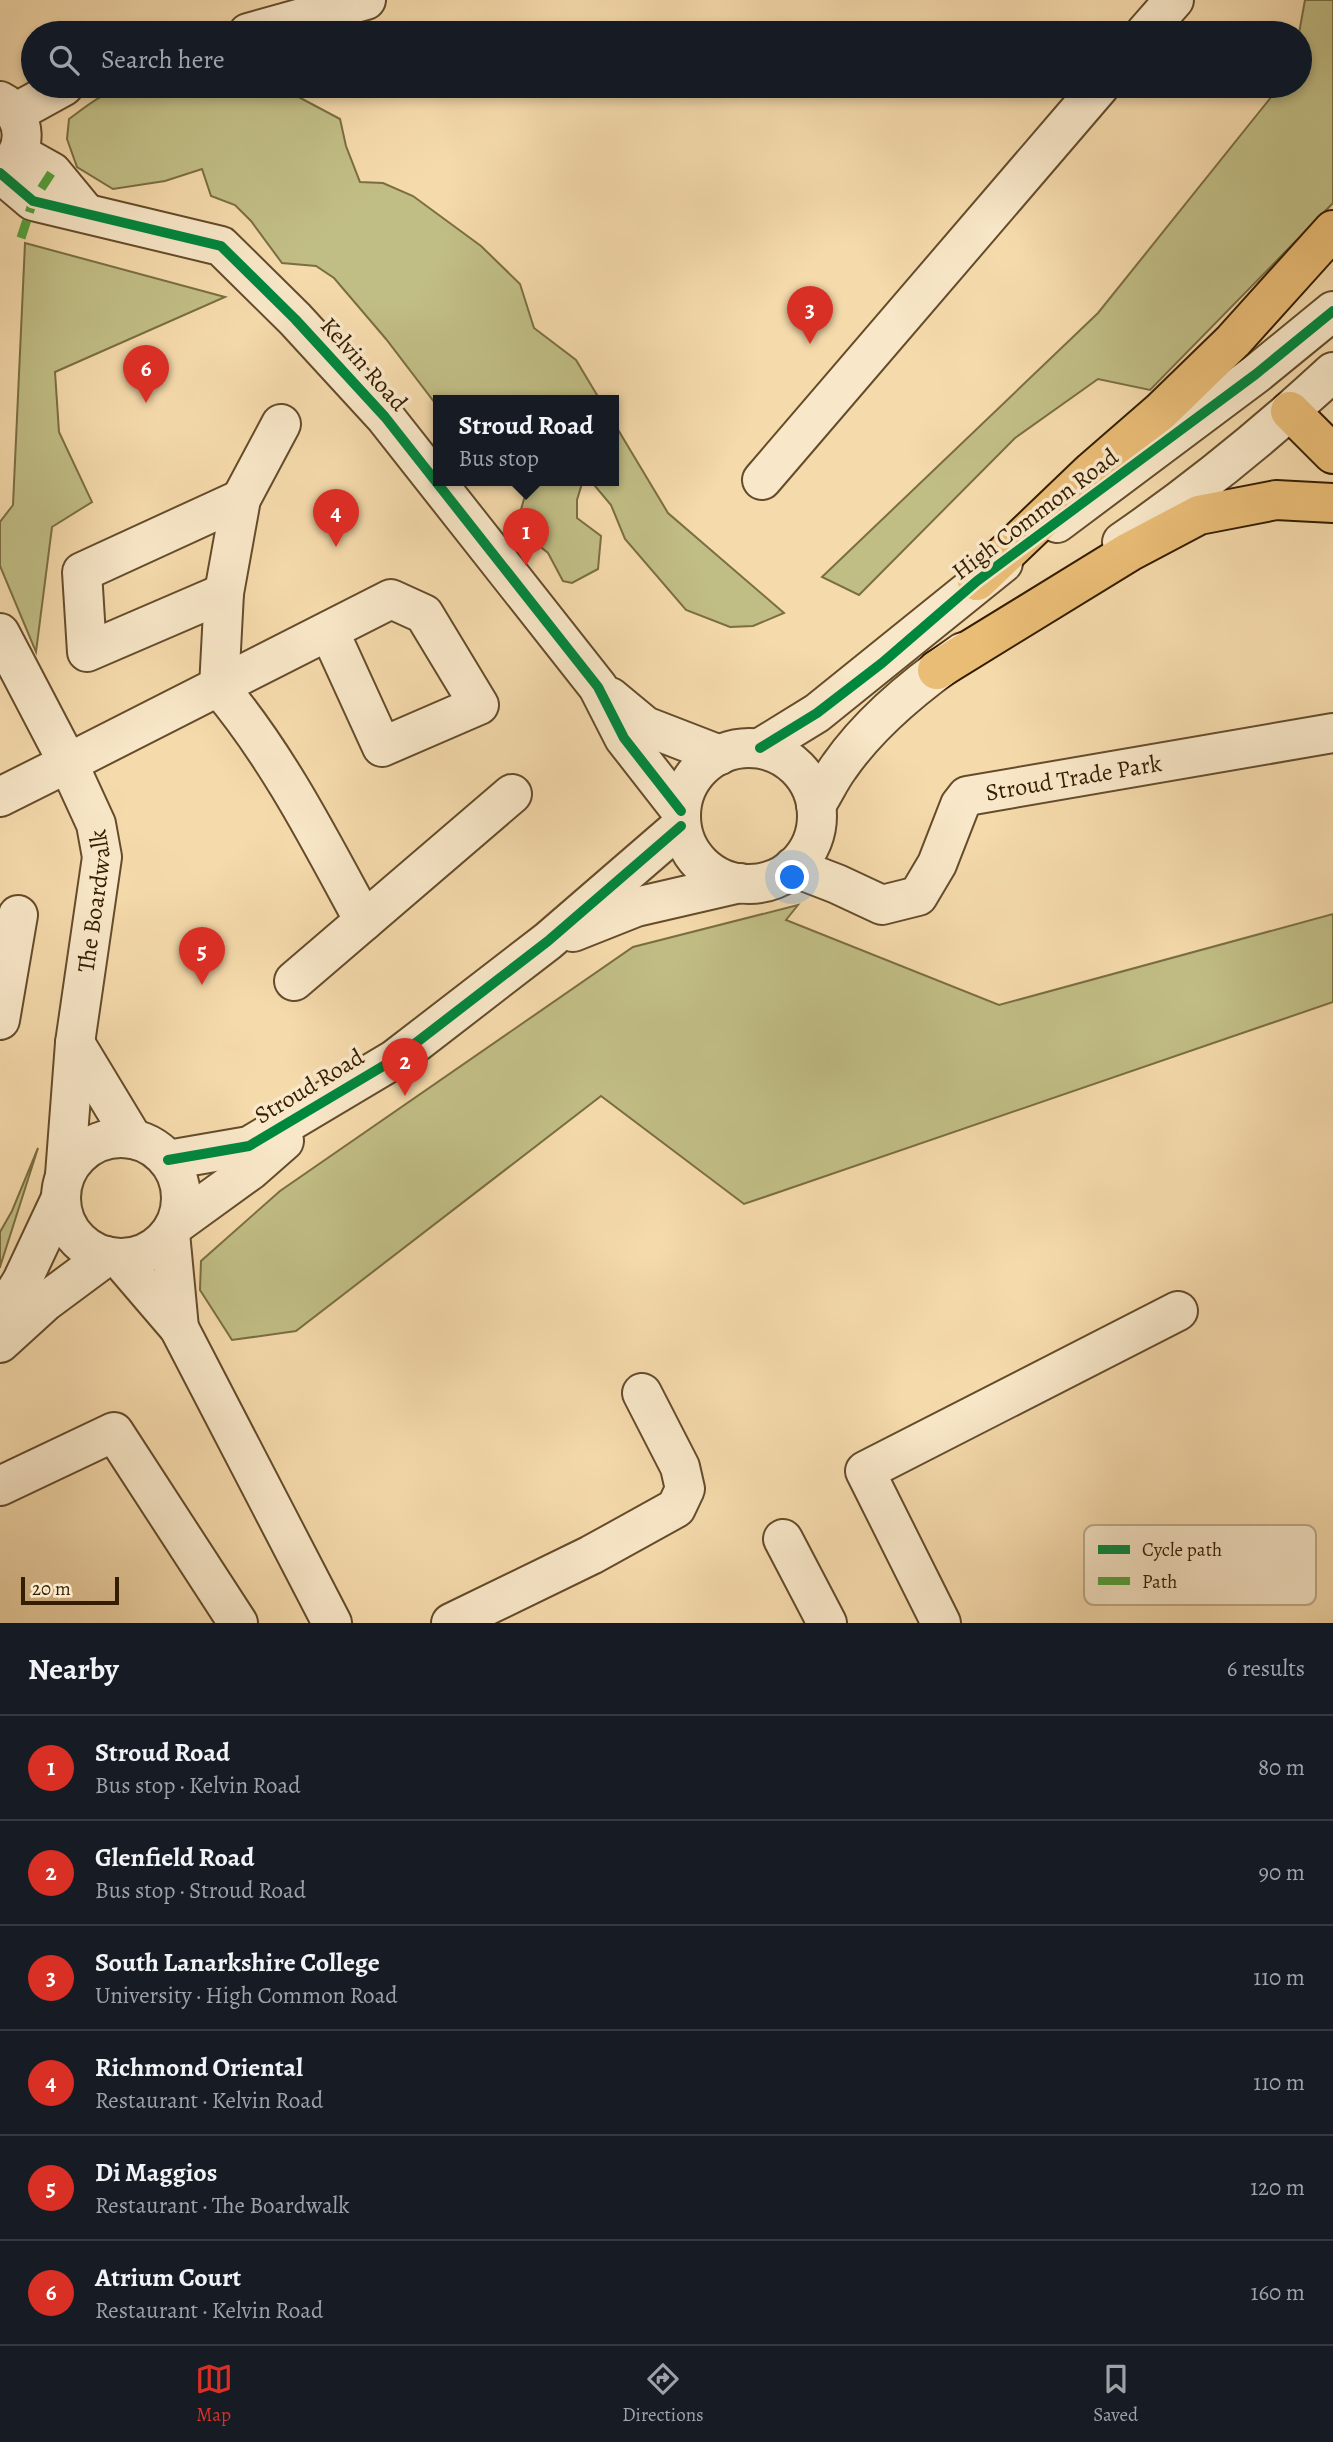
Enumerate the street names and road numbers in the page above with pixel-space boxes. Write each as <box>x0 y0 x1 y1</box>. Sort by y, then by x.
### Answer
street label: Kelvin Road <box>313 310 415 418</box>
street label: High Common Road <box>945 441 1125 587</box>
street label: Stroud Trade Park <box>983 747 1164 809</box>
street label: The Boardwalk <box>69 827 118 974</box>
street label: Stroud Road <box>248 1041 370 1131</box>

